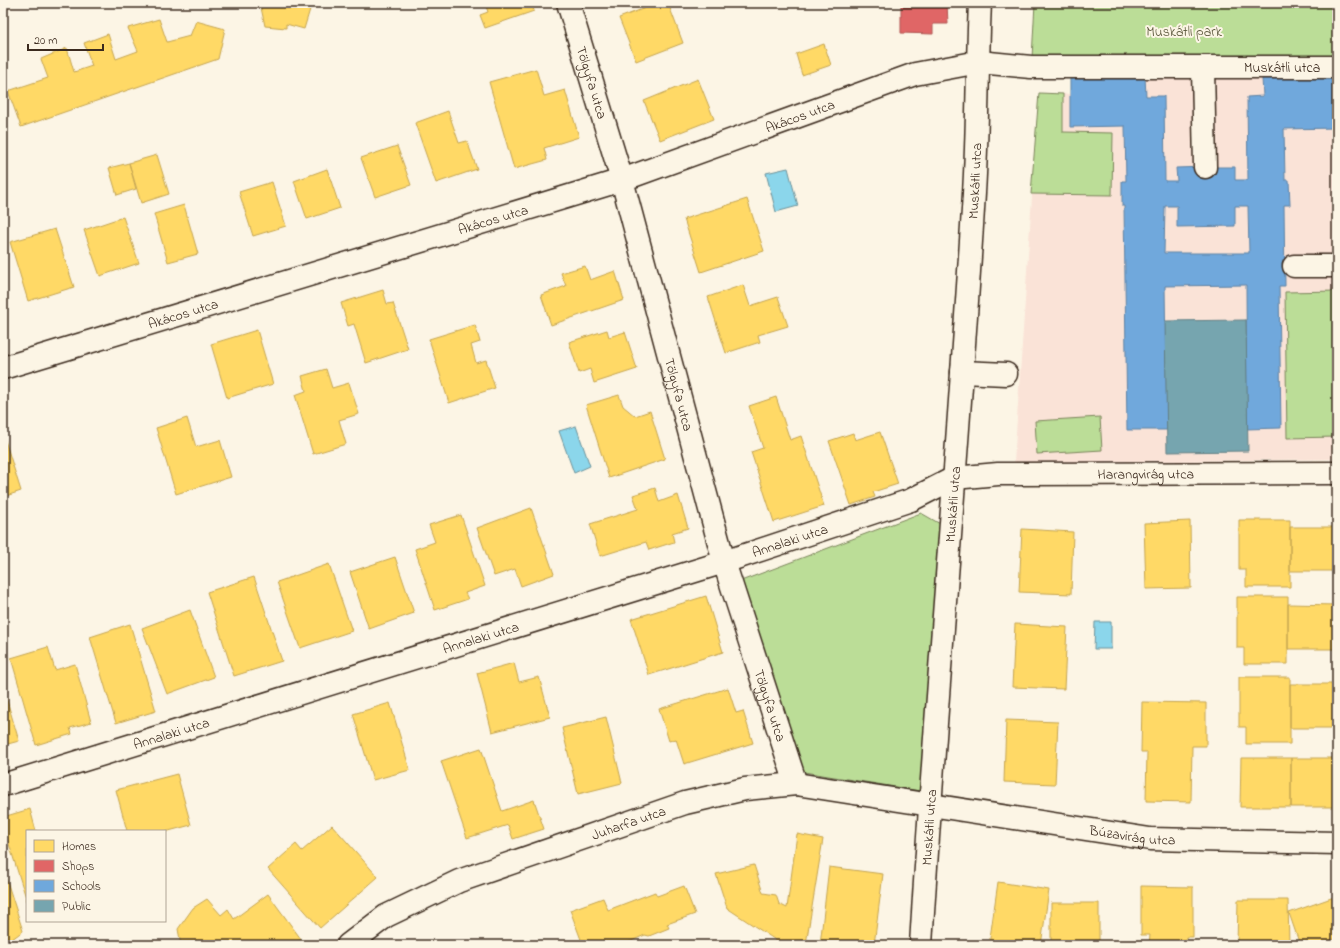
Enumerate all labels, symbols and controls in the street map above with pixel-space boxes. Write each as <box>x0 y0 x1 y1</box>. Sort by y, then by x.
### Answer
park label: Muskátli park <box>1146 22 1223 43</box>
scale bar <box>28 26 103 52</box>
text: 20 m <box>34 32 57 50</box>
street label: Tölgyfa utca <box>570 44 612 122</box>
street label: Muskátli utca <box>1244 58 1320 79</box>
street label: Akácos utca <box>763 95 838 139</box>
street label: Muskátli utca <box>963 142 988 220</box>
street label: Akácos utca <box>456 200 531 241</box>
street label: Akácos utca <box>146 294 221 335</box>
street label: Tölgyfa utca <box>658 356 698 434</box>
street label: Harangvirág utca <box>1098 464 1194 487</box>
street label: Muskátli utca <box>941 465 967 543</box>
street label: Annalaki utca <box>750 519 831 564</box>
street label: Annalaki utca <box>440 617 522 660</box>
street label: Tölgyfa utca <box>747 667 791 745</box>
street label: Annalaki utca <box>131 713 212 756</box>
street label: Muskátli utca <box>917 788 943 866</box>
street label: Juharfa utca <box>589 801 669 846</box>
street label: Búzavirág utca <box>1087 821 1175 852</box>
legend <box>26 830 166 922</box>
text: Homes <box>62 838 96 856</box>
text: Shops <box>62 858 94 876</box>
text: Schools <box>62 878 101 896</box>
text: Public <box>62 898 91 916</box>

